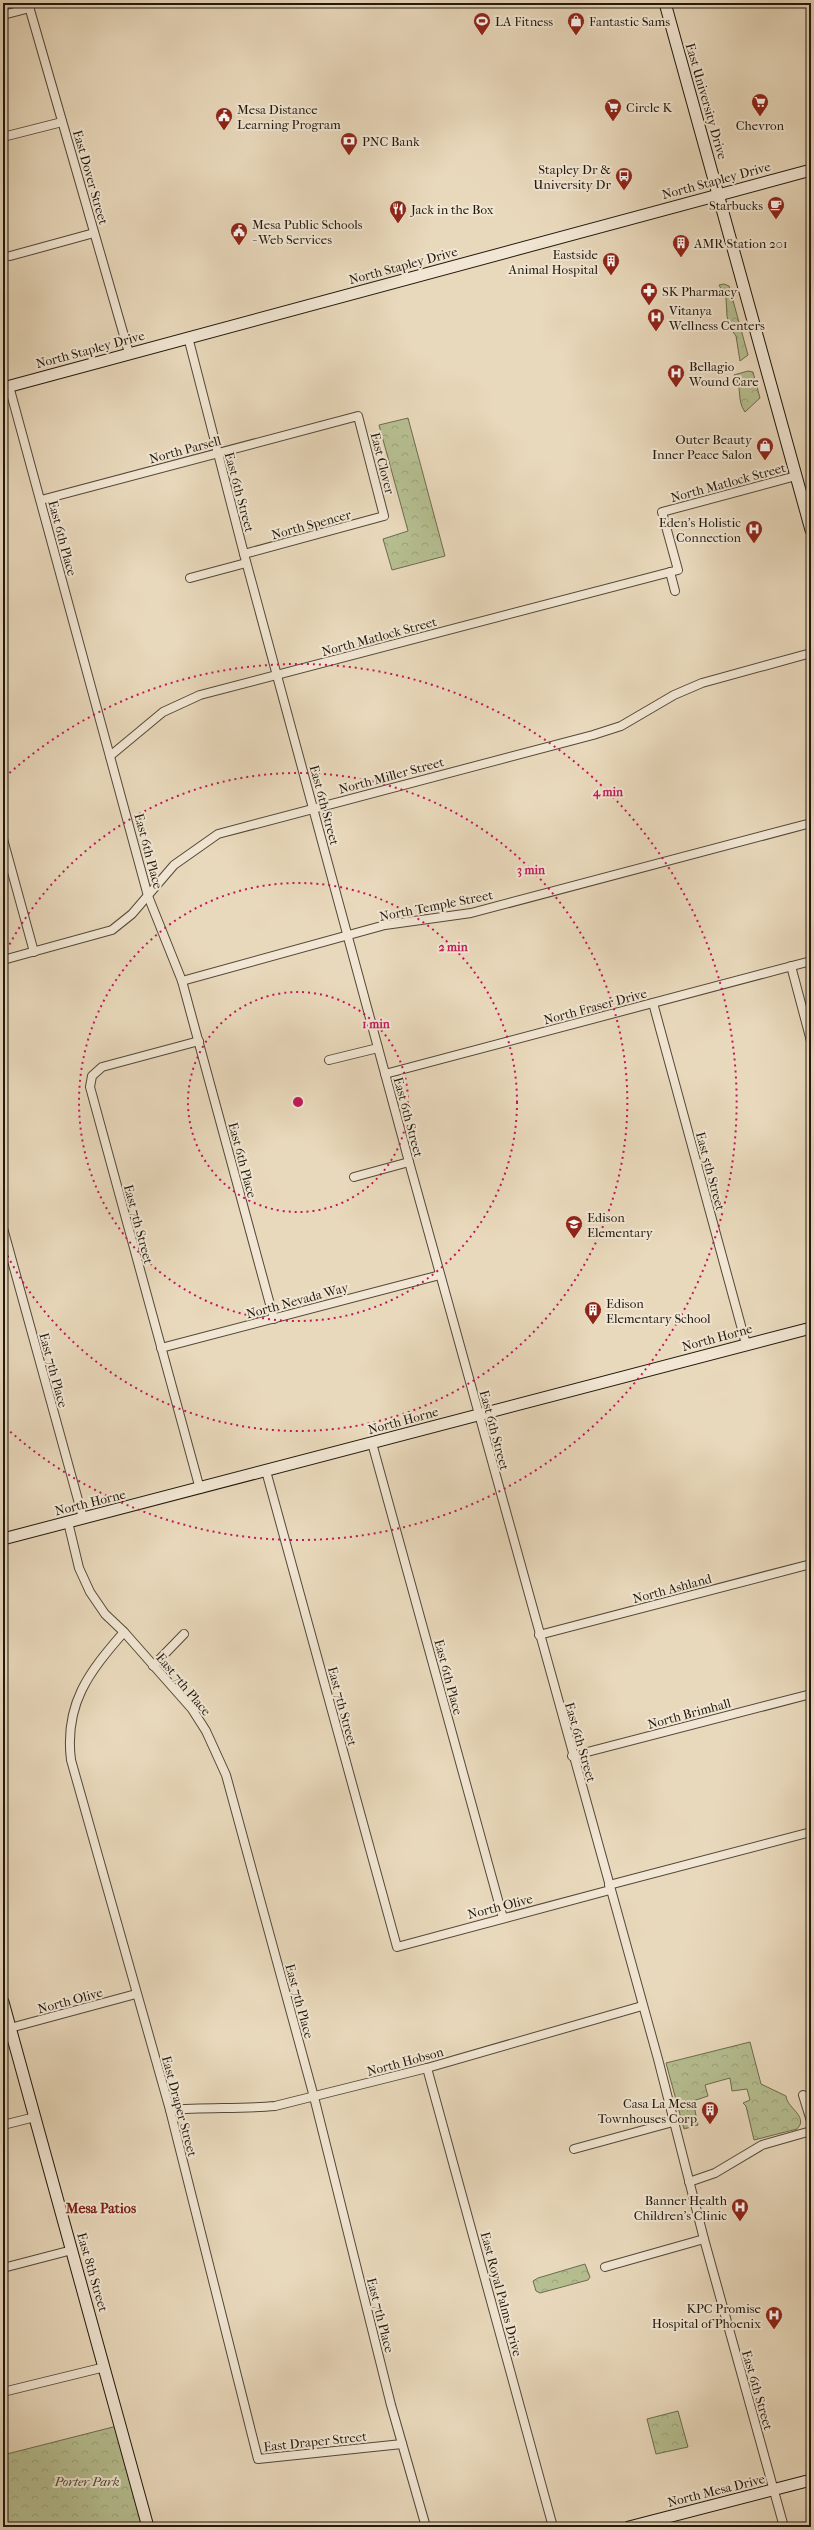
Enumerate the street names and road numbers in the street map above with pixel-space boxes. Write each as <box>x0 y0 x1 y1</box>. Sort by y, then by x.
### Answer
street label: East University Drive <box>683 41 730 162</box>
street label: East Dover Street <box>70 128 111 227</box>
street label: North Stapley Drive <box>660 159 773 202</box>
street label: North Stapley Drive <box>347 244 460 287</box>
street label: North Stapley Drive <box>34 328 147 371</box>
street label: East Clover <box>368 431 398 496</box>
street label: North Parsell <box>147 433 223 466</box>
street label: East 6th Street <box>222 450 257 534</box>
street label: North Matlock Street <box>669 460 788 505</box>
street label: East 6th Place <box>45 499 80 578</box>
street label: North Spencer <box>270 507 353 542</box>
street label: North Matlock Street <box>320 614 439 659</box>
street label: North Miller Street <box>337 754 446 797</box>
street label: East 6th Street <box>307 763 342 847</box>
street label: East 6th Place <box>131 812 166 891</box>
street label: North Temple Street <box>378 887 494 924</box>
street label: North Fraser Drive <box>542 985 649 1027</box>
street label: East 6th Street <box>391 1075 426 1159</box>
street label: East 6th Place <box>225 1121 260 1200</box>
street label: East 5th Street <box>693 1130 728 1212</box>
street label: East 7th Street <box>121 1183 156 1266</box>
street label: North Nevada Way <box>244 1279 351 1321</box>
street label: North Horne <box>680 1321 755 1354</box>
street label: East 7th Place <box>36 1331 71 1410</box>
street label: East 6th Street <box>477 1388 512 1472</box>
street label: North Horne <box>366 1404 441 1437</box>
street label: North Horne <box>53 1486 128 1519</box>
street label: North Ashland <box>631 1571 714 1606</box>
street label: East 6th Place <box>431 1638 466 1717</box>
street label: East 7th Place <box>153 1650 214 1719</box>
street label: East 7th Street <box>325 1665 360 1748</box>
street label: North Brimhall <box>646 1695 733 1732</box>
street label: East 6th Street <box>562 1701 599 1784</box>
street label: North Olive <box>466 1891 535 1922</box>
street label: East 7th Place <box>282 1962 317 2041</box>
street label: North Olive <box>36 1984 105 2016</box>
street label: North Hobson <box>365 2044 446 2079</box>
street label: East Draper Street <box>159 2054 200 2159</box>
street label: East Royal Palms Drive <box>478 2230 526 2359</box>
street label: East 8th Street <box>74 2231 111 2314</box>
street label: East 7th Place <box>364 2276 397 2355</box>
street label: East 6th Street <box>739 2349 776 2432</box>
street label: East Draper Street <box>263 2429 368 2454</box>
street label: North Mesa Drive <box>666 2471 767 2510</box>

